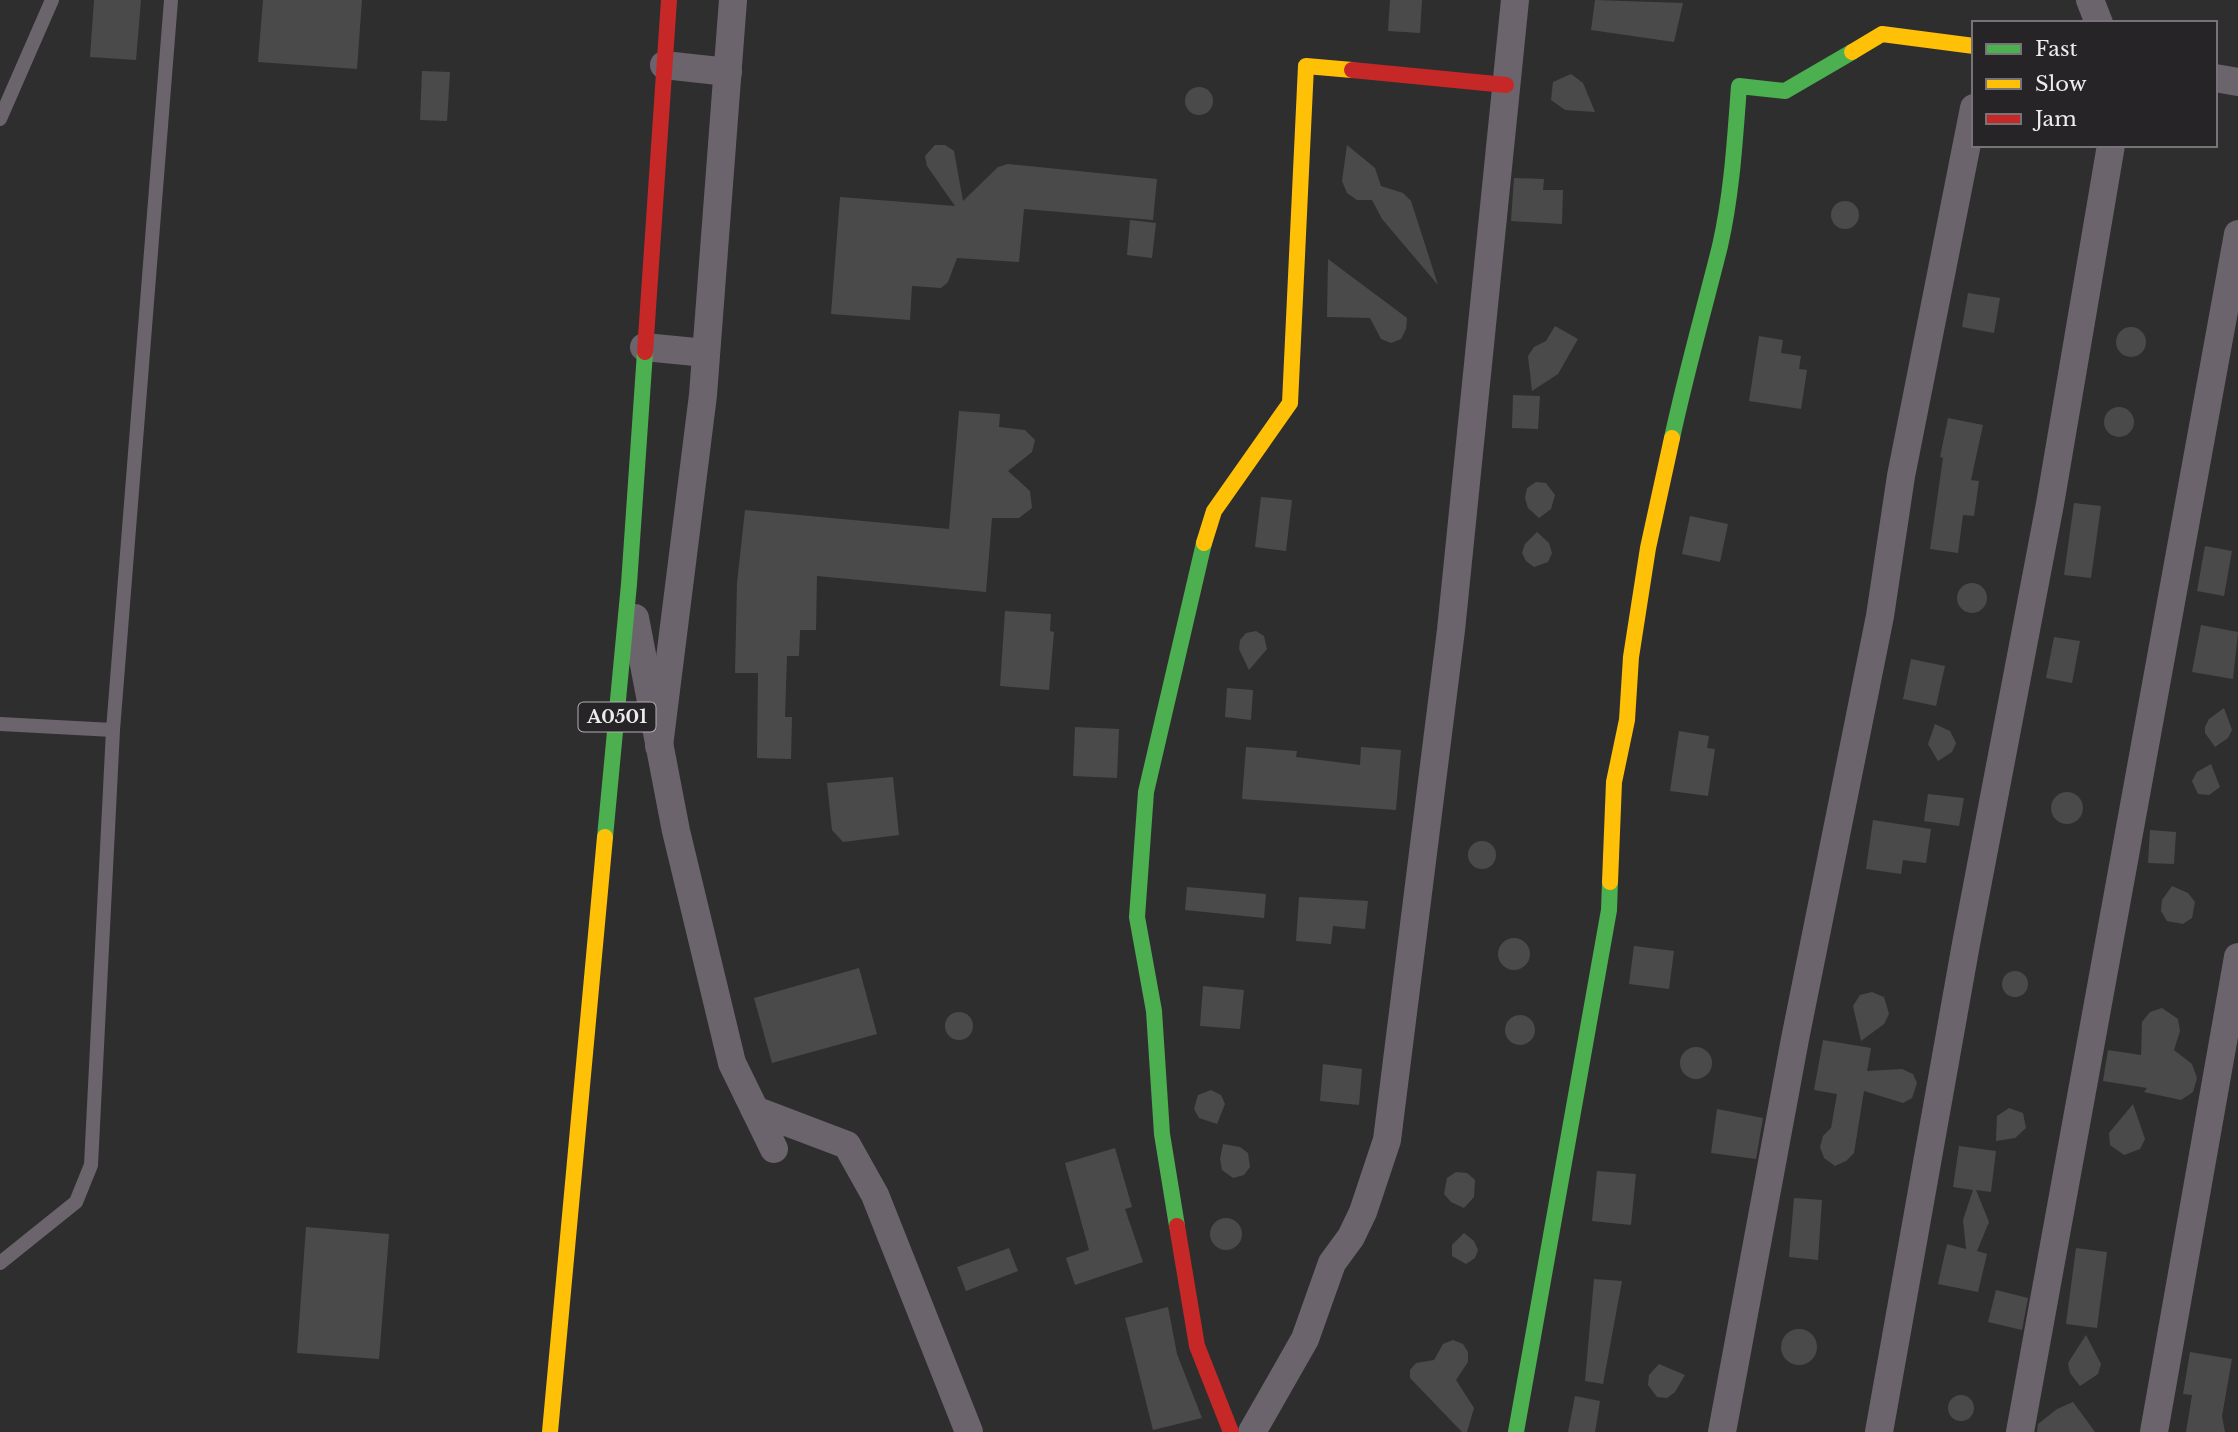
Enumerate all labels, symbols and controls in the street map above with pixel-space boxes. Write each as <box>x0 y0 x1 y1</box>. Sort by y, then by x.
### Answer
legend <box>1972 21 2217 147</box>
text: Fast <box>2035 36 2077 62</box>
text: Slow <box>2035 71 2087 97</box>
text: Jam <box>2032 106 2077 132</box>
road number: A0501 <box>578 702 656 732</box>

